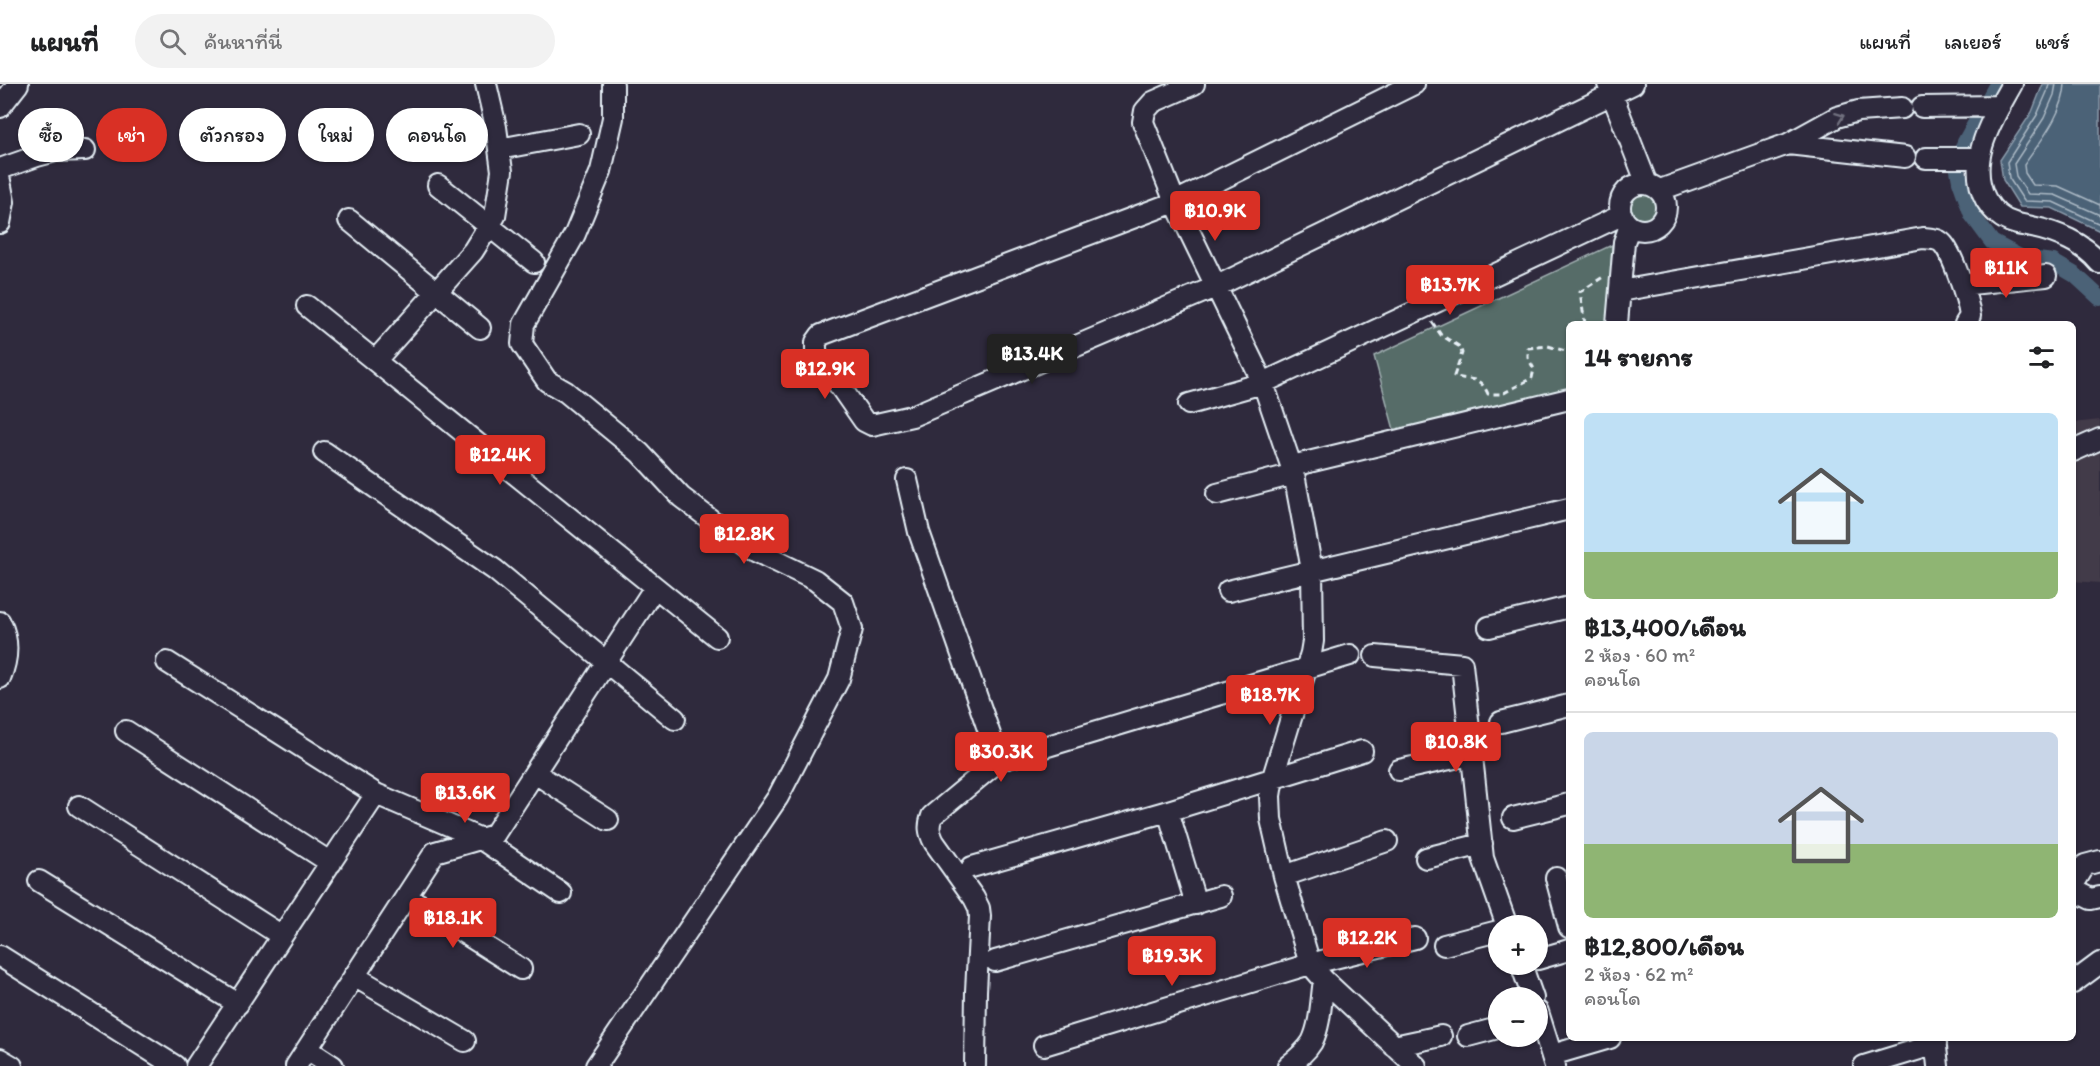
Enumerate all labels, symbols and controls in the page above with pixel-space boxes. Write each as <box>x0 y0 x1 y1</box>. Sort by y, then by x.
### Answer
search box <box>135 14 555 68</box>
text: แผนที่ <box>30 24 99 58</box>
icon: search <box>156 25 189 58</box>
text: ค้นหาที่นี่ <box>204 28 282 55</box>
text: แผนที่ <box>1859 29 1911 54</box>
text: เลเยอร์ <box>1944 29 2002 54</box>
text: แชร์ <box>2035 29 2070 54</box>
chip: ซื้อ <box>18 108 84 162</box>
chip: เช่า <box>96 108 167 162</box>
chip: ตัวกรอง <box>179 108 286 162</box>
chip: ใหม่ <box>298 108 374 162</box>
chip: คอนโด <box>386 108 488 162</box>
one-way arrow <box>1834 112 1845 125</box>
pin: ฿10.9K <box>1166 191 1264 242</box>
text: ฿10.9K <box>1184 198 1246 222</box>
pin: ฿11K <box>1970 248 2042 299</box>
text: ฿11K <box>1984 255 2028 279</box>
pin: ฿13.7K <box>1401 265 1499 316</box>
text: ฿13.7K <box>1420 272 1480 296</box>
pin: ฿13.4K <box>983 334 1081 385</box>
text: ฿13.4K <box>1001 341 1063 365</box>
text: 14 รายการ <box>1584 341 1693 373</box>
icon: filters <box>2025 341 2058 374</box>
pin: ฿12.9K <box>776 349 874 400</box>
text: ฿12.9K <box>795 356 855 380</box>
pin: ฿12.4K <box>451 435 549 486</box>
text: ฿12.4K <box>469 442 531 466</box>
icon: home <box>1767 452 1875 560</box>
pin: ฿12.8K <box>695 514 793 565</box>
text: ฿12.8K <box>714 521 774 545</box>
text: ฿13,400/เดือน <box>1584 611 1746 643</box>
text: 2 ห้อง · 60 m² <box>1584 643 1695 667</box>
text: คอนโด <box>1584 667 1641 691</box>
pin: ฿18.7K <box>1221 675 1319 726</box>
text: ฿18.7K <box>1240 682 1300 706</box>
pin: ฿10.8K <box>1407 722 1505 773</box>
text: ฿10.8K <box>1425 729 1487 753</box>
pin: ฿30.3K <box>952 732 1050 783</box>
text: ฿30.3K <box>969 739 1033 763</box>
icon: home <box>1767 771 1875 879</box>
pin: ฿13.6K <box>416 773 514 824</box>
text: ฿13.6K <box>435 780 495 804</box>
pin: ฿18.1K <box>404 898 502 949</box>
text: ฿18.1K <box>423 905 483 929</box>
map controls <box>1488 915 1548 1047</box>
button: + <box>1488 915 1548 975</box>
pin: ฿12.2K <box>1318 918 1416 969</box>
text: ฿12.2K <box>1337 925 1397 949</box>
text: ฿12,800/เดือน <box>1584 930 1744 962</box>
pin: ฿19.3K <box>1123 936 1221 987</box>
text: ฿19.3K <box>1142 943 1202 967</box>
text: 2 ห้อง · 62 m² <box>1584 962 1694 986</box>
text: คอนโด <box>1584 986 1641 1010</box>
button: − <box>1488 987 1548 1047</box>

